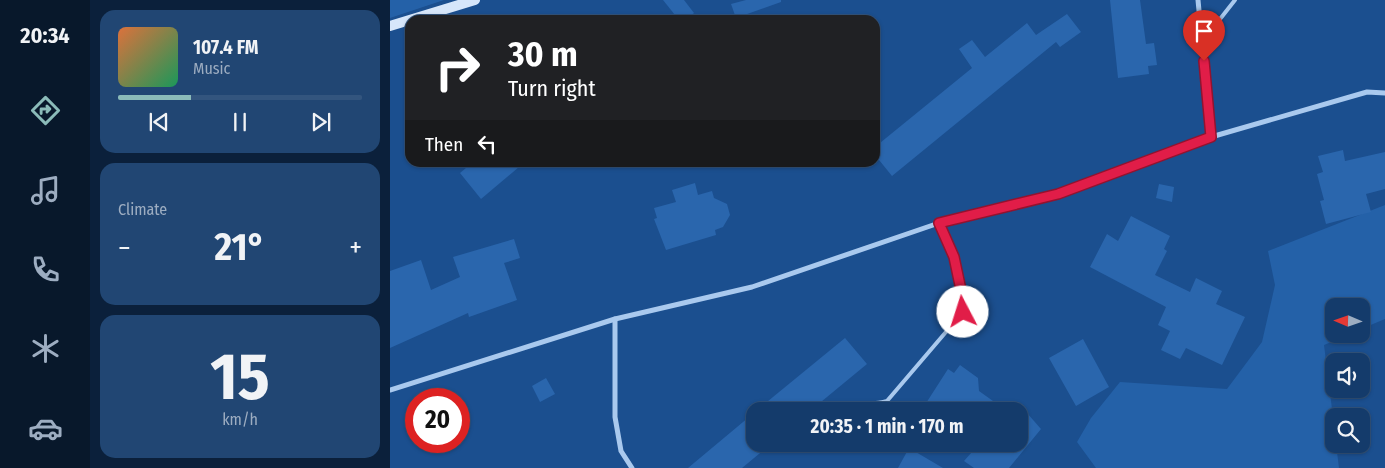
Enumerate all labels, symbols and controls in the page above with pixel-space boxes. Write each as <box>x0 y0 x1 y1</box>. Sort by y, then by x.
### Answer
pin <box>1183 10 1225 61</box>
icon: arrive <box>1190 17 1218 45</box>
text: 20:34 <box>20 22 70 49</box>
text: 30 m <box>508 33 578 75</box>
icon: right <box>425 35 490 100</box>
text: 107.4 FM <box>193 36 258 59</box>
text: Music <box>193 59 230 78</box>
text: Turn right <box>508 75 596 102</box>
icon: directions <box>28 93 63 128</box>
icon: previous <box>145 108 173 136</box>
icon: pause <box>226 108 254 136</box>
icon: next <box>307 108 335 136</box>
icon: left <box>473 130 501 158</box>
text: Then <box>425 133 463 156</box>
icon: music <box>28 173 63 208</box>
text: Climate <box>118 200 167 219</box>
text: 21° <box>215 224 265 270</box>
text: − <box>118 231 131 264</box>
text: + <box>349 231 362 264</box>
icon: phone <box>28 252 63 287</box>
position arrow <box>936 285 988 337</box>
north arrow <box>1325 298 1370 342</box>
map controls <box>1325 298 1370 453</box>
icon: climate <box>28 331 63 366</box>
text: 15 <box>210 338 270 416</box>
button: sound <box>1325 353 1370 398</box>
speed limit sign: 20 <box>405 388 470 453</box>
button: search <box>1325 408 1370 453</box>
text: km/h <box>222 410 258 429</box>
icon: car <box>28 411 63 446</box>
text: 20:35 · 1 min · 170 m <box>811 415 963 438</box>

